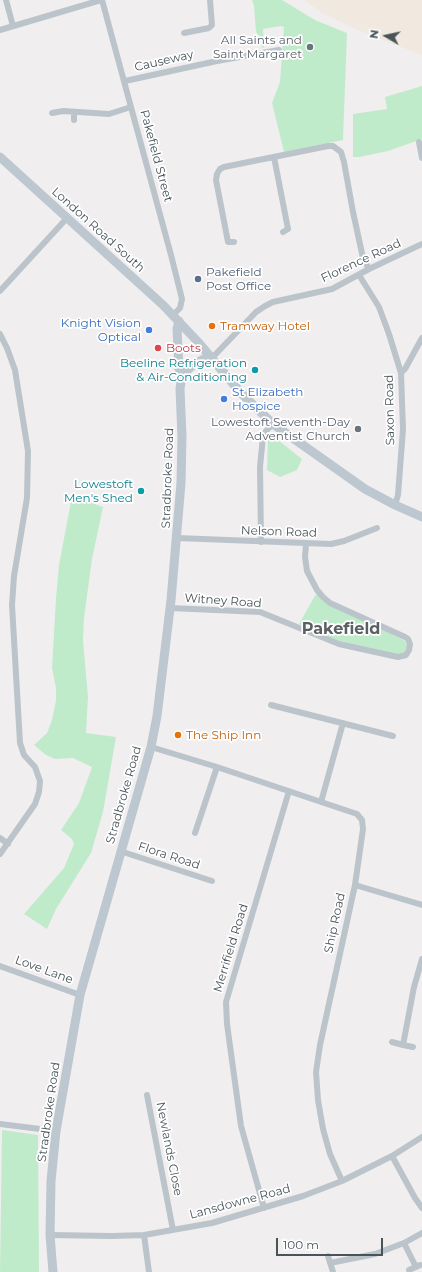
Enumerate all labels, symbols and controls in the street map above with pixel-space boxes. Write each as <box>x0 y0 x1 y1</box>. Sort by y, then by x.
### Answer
north arrow <box>366 16 406 56</box>
text: N <box>367 29 382 40</box>
place label: All Saints and Saint Margaret <box>213 33 302 61</box>
marker: All Saints and Saint Margaret <box>305 42 315 52</box>
street label: Causeway <box>133 47 195 75</box>
street label: Pakefield Street <box>137 108 175 204</box>
street label: London Road South <box>49 185 147 275</box>
street label: Florence Road <box>319 236 403 286</box>
place label: Pakefield Post Office <box>206 265 271 293</box>
marker: Pakefield Post Office <box>193 274 203 284</box>
place label: Knight Vision Optical <box>61 316 141 344</box>
place label: Tramway Hotel <box>220 319 310 333</box>
marker: Tramway Hotel <box>207 321 217 331</box>
marker: Knight Vision Optical <box>144 325 154 335</box>
place label: Boots <box>166 341 201 355</box>
marker: Boots <box>153 343 163 353</box>
place label: Beeline Refrigeration & Air-Conditioning <box>120 356 247 384</box>
marker: Beeline Refrigeration & Air-Conditioning <box>250 365 260 375</box>
street label: Saxon Road <box>382 374 398 446</box>
place label: St Elizabeth Hospice <box>232 385 303 413</box>
marker: St Elizabeth Hospice <box>219 394 229 404</box>
place label: Lowestoft Seventh-Day Adventist Church <box>211 415 350 443</box>
marker: Lowestoft Seventh-Day Adventist Church <box>353 424 363 434</box>
street label: Stradbroke Road <box>159 427 177 529</box>
place label: Lowestoft Men's Shed <box>64 477 133 505</box>
marker: Lowestoft Men's Shed <box>136 486 146 496</box>
street label: Nelson Road <box>241 523 317 541</box>
street label: Witney Road <box>184 591 262 611</box>
district label: Pakefield <box>302 619 380 639</box>
place label: The Ship Inn <box>186 728 261 742</box>
marker: The Ship Inn <box>173 730 183 740</box>
street label: Stradbroke Road <box>103 745 145 845</box>
street label: Flora Road <box>136 839 202 873</box>
street label: Ship Road <box>322 891 348 955</box>
street label: Merrifield Road <box>211 902 251 994</box>
street label: Love Lane <box>13 953 75 987</box>
street label: Stradbroke Road <box>35 1061 63 1163</box>
street label: Newlands Close <box>153 1101 185 1197</box>
street label: Lansdowne Road <box>188 1182 292 1222</box>
scale bar <box>278 1230 385 1256</box>
text: 100 m <box>283 1237 319 1252</box>

